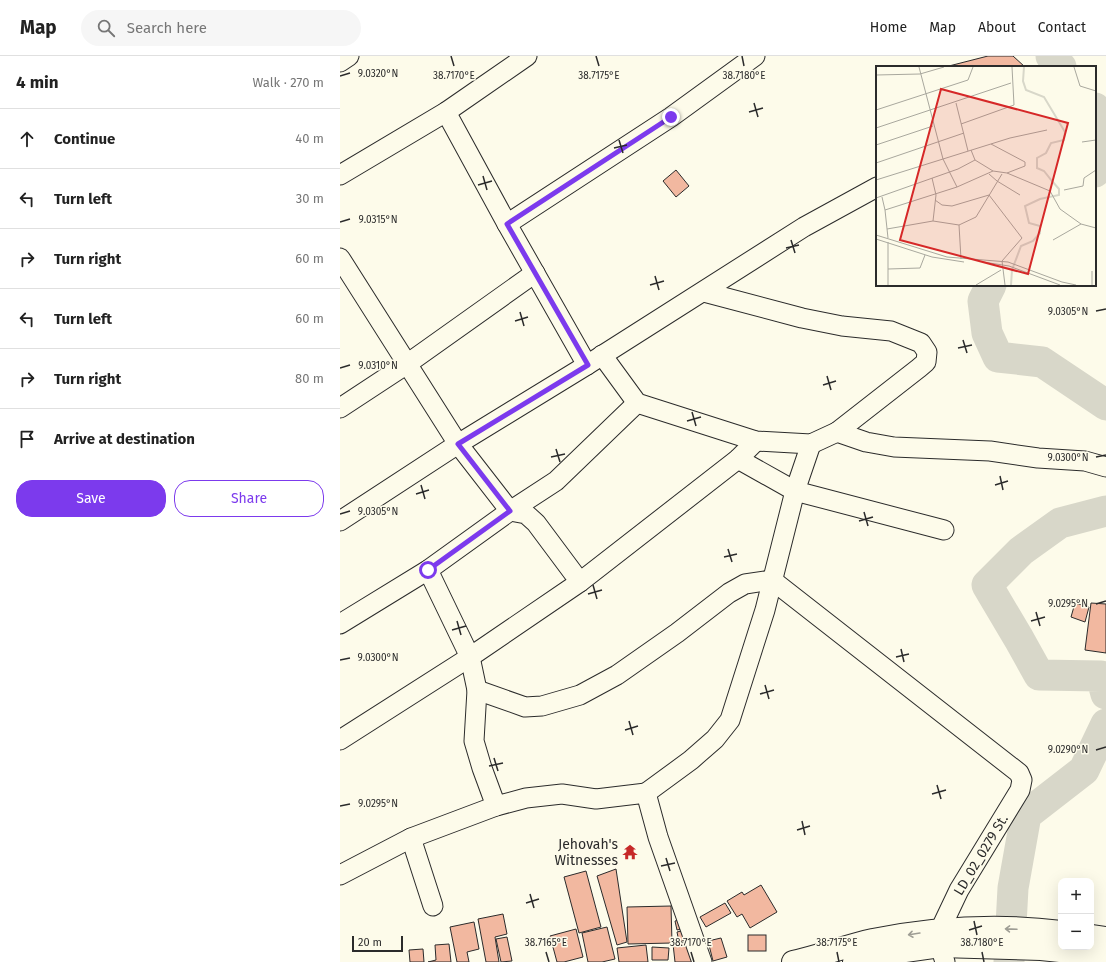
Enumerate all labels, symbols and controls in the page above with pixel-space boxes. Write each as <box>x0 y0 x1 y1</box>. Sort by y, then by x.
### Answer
search box <box>81 10 361 46</box>
text: Map <box>20 16 57 39</box>
icon: search <box>95 17 117 39</box>
text: Search here <box>127 19 207 37</box>
text: Home <box>870 19 907 36</box>
text: Map <box>929 19 956 36</box>
text: About <box>978 19 1016 36</box>
text: Contact <box>1038 19 1086 36</box>
inset map <box>876 66 1096 286</box>
text: 9.0320°N <box>358 68 398 80</box>
text: 38.7170°E <box>433 70 475 82</box>
text: 38.7175°E <box>578 70 620 82</box>
text: 38.7180°E <box>722 70 766 82</box>
text: 4 min <box>16 72 59 93</box>
text: Walk · 270 m <box>252 75 324 90</box>
route end <box>662 108 680 126</box>
icon: ahead <box>16 128 38 150</box>
text: Continue <box>54 130 115 148</box>
text: 40 m <box>295 131 324 146</box>
icon: left <box>16 188 38 210</box>
text: Turn left <box>54 190 112 208</box>
text: 30 m <box>296 191 324 206</box>
text: 9.0315°N <box>358 214 398 226</box>
icon: right <box>16 248 38 270</box>
text: Turn right <box>54 250 121 268</box>
text: 60 m <box>295 251 324 266</box>
text: 9.0305°N <box>1048 306 1088 318</box>
icon: left <box>16 308 38 330</box>
text: Turn left <box>54 310 112 328</box>
text: 60 m <box>295 311 324 326</box>
text: 9.0310°N <box>358 360 398 372</box>
icon: right <box>16 368 38 390</box>
text: Turn right <box>54 370 121 388</box>
text: 80 m <box>295 371 324 386</box>
icon: arrive <box>16 428 38 450</box>
text: Arrive at destination <box>54 430 195 448</box>
text: 9.0300°N <box>1047 452 1089 464</box>
button: Save <box>16 480 166 517</box>
button: Share <box>174 480 324 517</box>
text: 9.0305°N <box>358 506 398 518</box>
route start <box>419 561 437 579</box>
text: 9.0295°N <box>1048 598 1088 610</box>
text: 9.0300°N <box>357 652 399 664</box>
text: 9.0290°N <box>1048 744 1088 756</box>
text: 9.0295°N <box>358 798 398 810</box>
street label: LD_02_0279 St. <box>950 812 1012 898</box>
place label: Jehovah's Witnesses <box>554 836 618 869</box>
temple icon: Jehovah's Witnesses <box>621 843 639 861</box>
map controls <box>1058 878 1094 950</box>
button: + <box>1058 878 1094 914</box>
button: − <box>1058 914 1094 950</box>
one-way arrow <box>1005 925 1018 932</box>
one-way arrow <box>907 930 920 938</box>
scale bar <box>352 934 403 953</box>
text: 20 m <box>358 936 382 949</box>
text: 38.7165°E <box>525 937 567 949</box>
text: 38.7170°E <box>670 937 712 949</box>
text: 38.7175°E <box>816 937 858 949</box>
text: 38.7180°E <box>960 937 1004 949</box>

